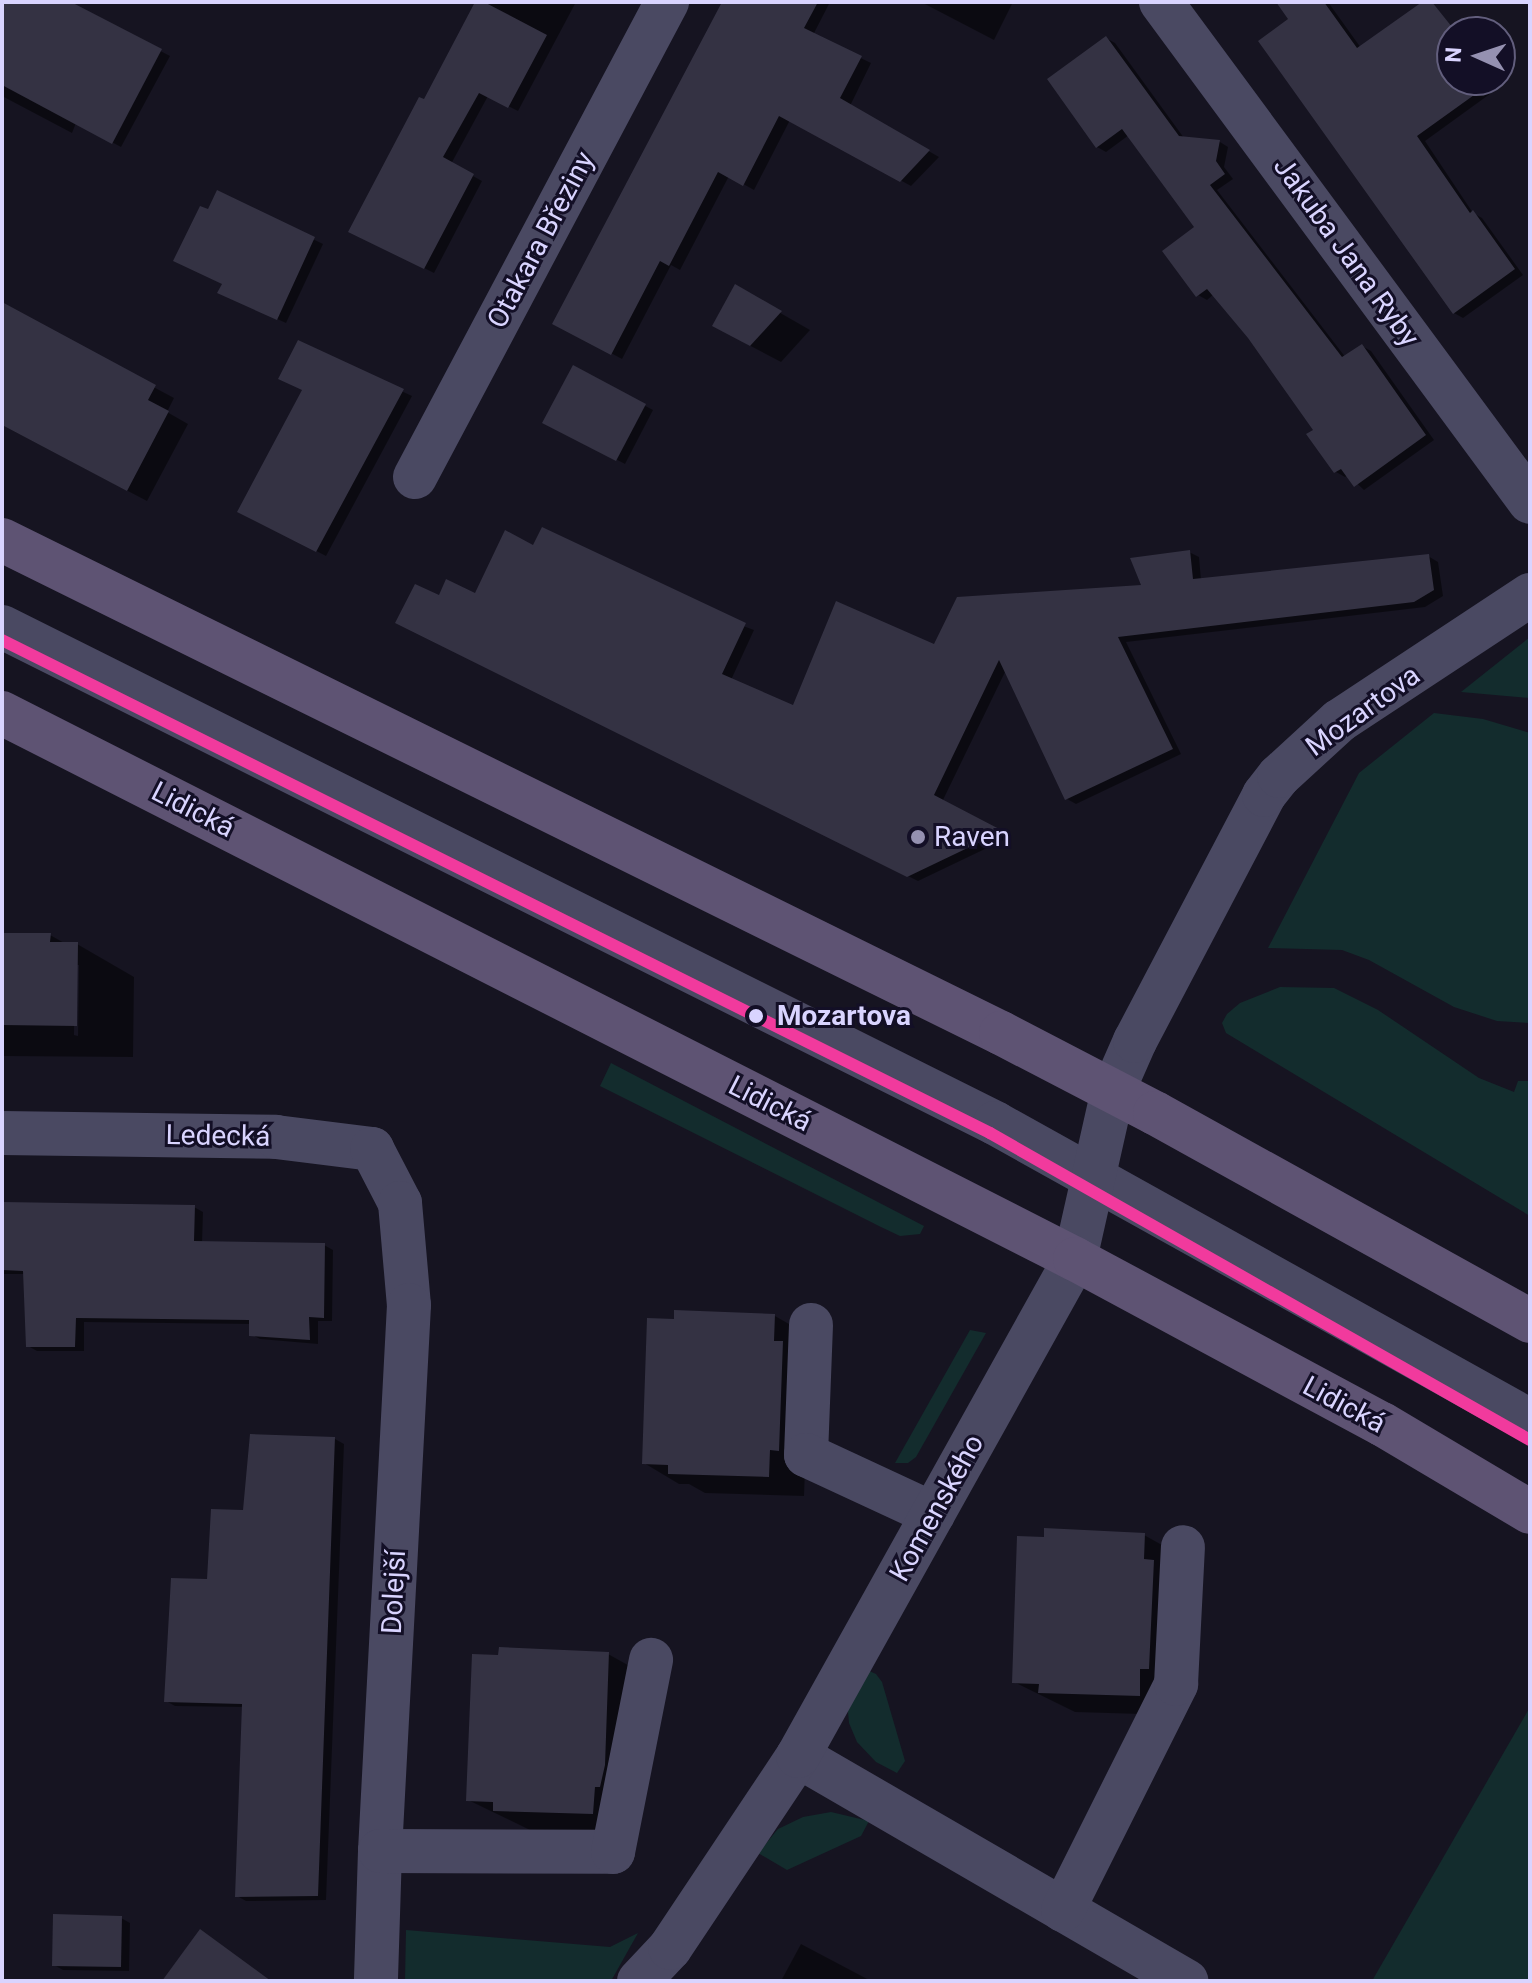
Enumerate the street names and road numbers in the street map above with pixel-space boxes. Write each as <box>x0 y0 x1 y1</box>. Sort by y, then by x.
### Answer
street label: Otakara Březiny <box>480 146 602 334</box>
street label: Jakuba Jana Ryby <box>1266 151 1426 353</box>
street label: Mozartova <box>1299 658 1427 764</box>
street label: Lidická <box>146 775 240 845</box>
street label: Lidická <box>723 1069 817 1139</box>
street label: Ledecká <box>165 1118 271 1154</box>
street label: Lidická <box>1297 1369 1391 1441</box>
street label: Komenského <box>883 1429 991 1587</box>
street label: Dolejší <box>375 1549 413 1635</box>

